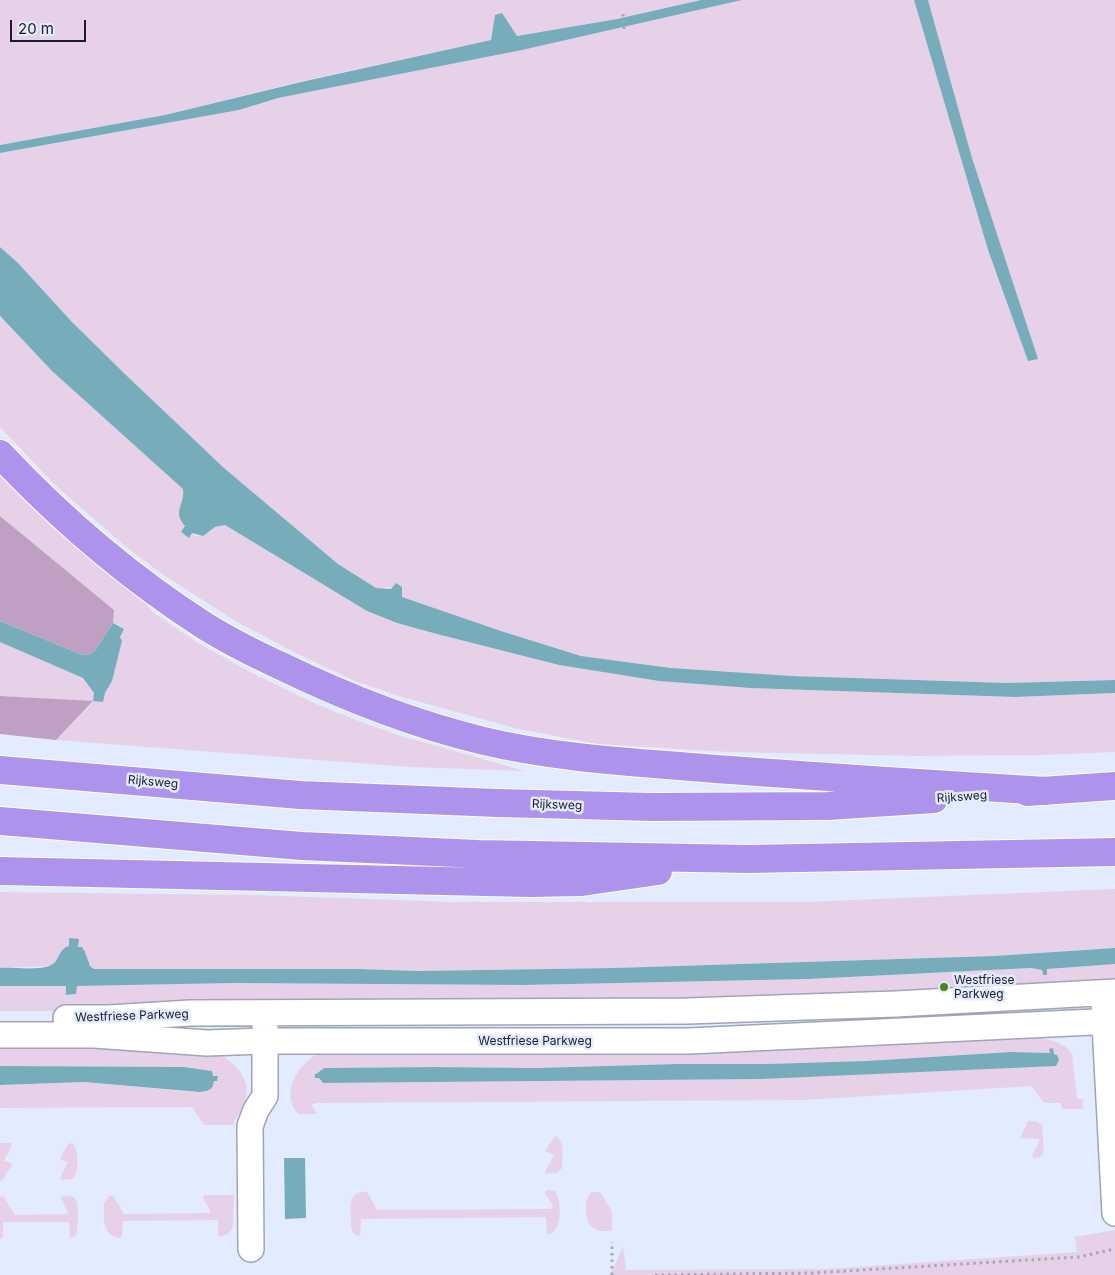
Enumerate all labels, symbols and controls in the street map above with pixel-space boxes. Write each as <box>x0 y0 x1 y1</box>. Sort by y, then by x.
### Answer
scale bar <box>12 10 89 42</box>
text: 20 m <box>18 19 54 38</box>
street label: Rijksweg <box>127 773 179 791</box>
street label: Rijksweg <box>936 788 988 806</box>
street label: Rijksweg <box>532 797 582 813</box>
place label: Westfriese Parkweg <box>954 973 1015 1001</box>
marker: Westfriese Parkweg <box>938 981 950 993</box>
street label: Westfriese Parkweg <box>75 1007 189 1025</box>
street label: Westfriese Parkweg <box>478 1034 592 1048</box>

